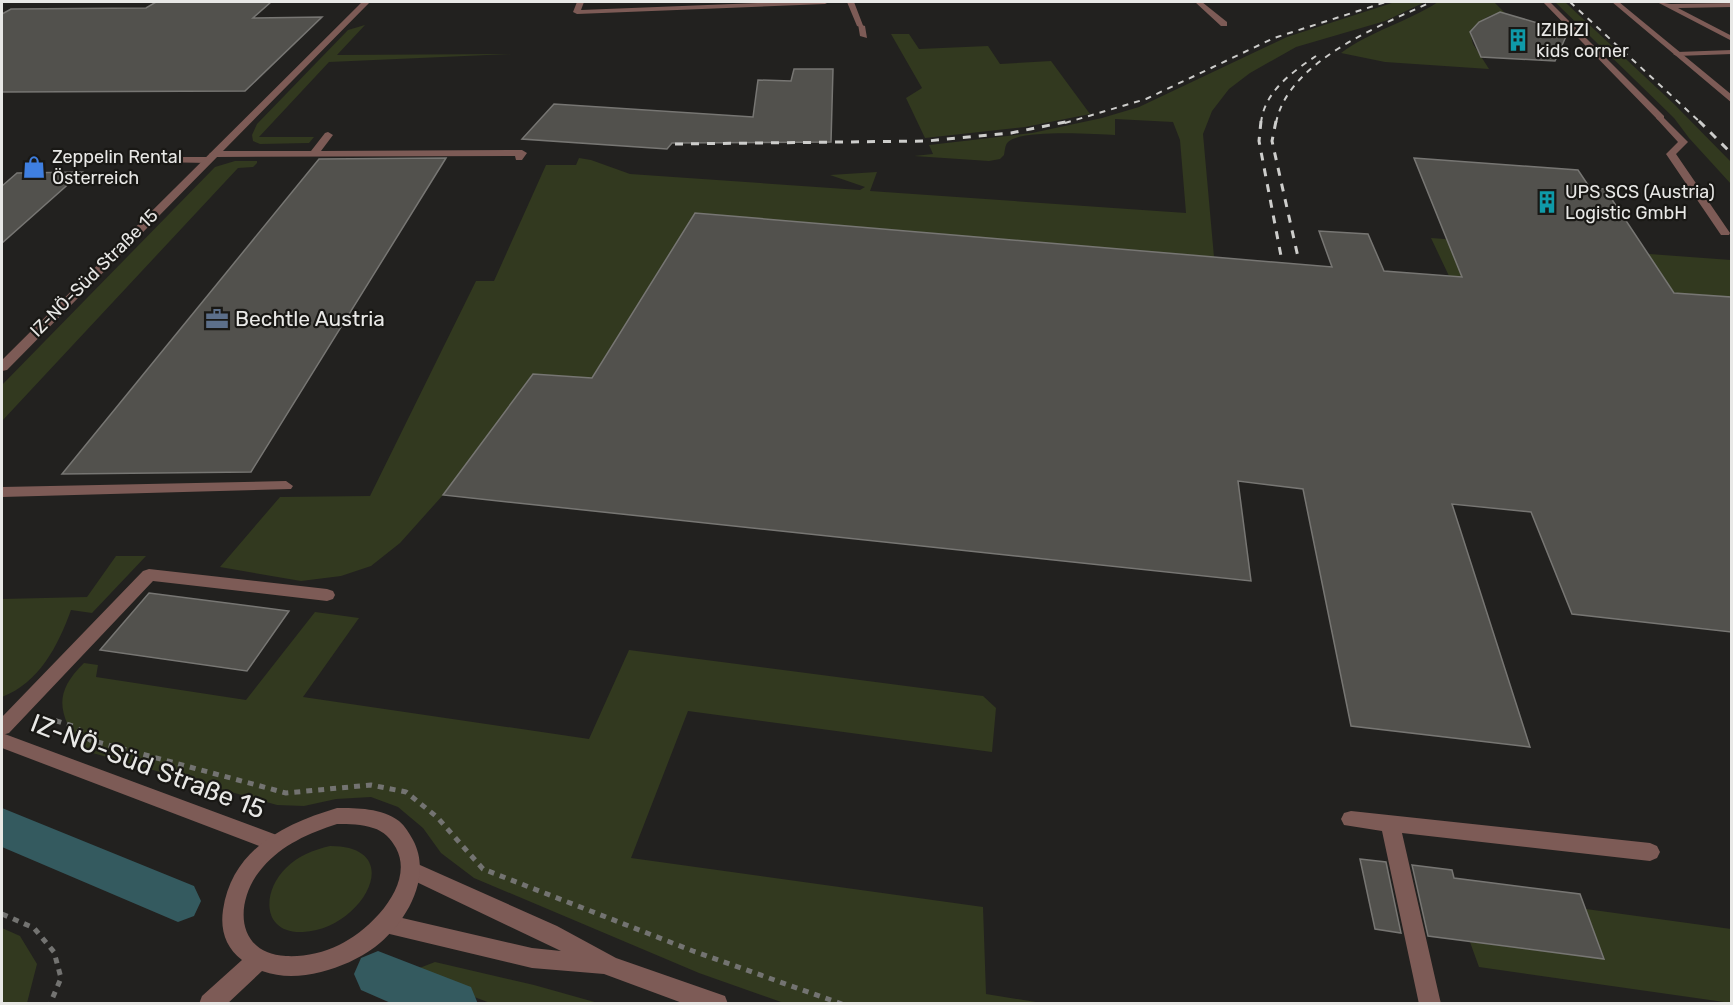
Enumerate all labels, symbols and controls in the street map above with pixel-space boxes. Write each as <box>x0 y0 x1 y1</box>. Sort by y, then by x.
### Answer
place label: IZIBIZI kids corner <box>1536 19 1629 62</box>
building icon: IZIBIZI kids corner <box>1505 27 1531 53</box>
place label: Zeppelin Rental Österreich <box>52 146 182 189</box>
shop icon: Zeppelin Rental Österreich <box>21 154 47 180</box>
place label: UPS SCS (Austria) Logistic GmbH <box>1565 181 1715 224</box>
building icon: UPS SCS (Austria) Logistic GmbH <box>1534 189 1560 215</box>
street label: IZ-NÖ-Süd Straße 15 <box>25 204 163 342</box>
office icon: Bechtle Austria <box>204 306 230 332</box>
place label: Bechtle Austria <box>235 306 385 331</box>
street label: IZ-NÖ-Süd Straße 15 <box>26 707 269 825</box>

